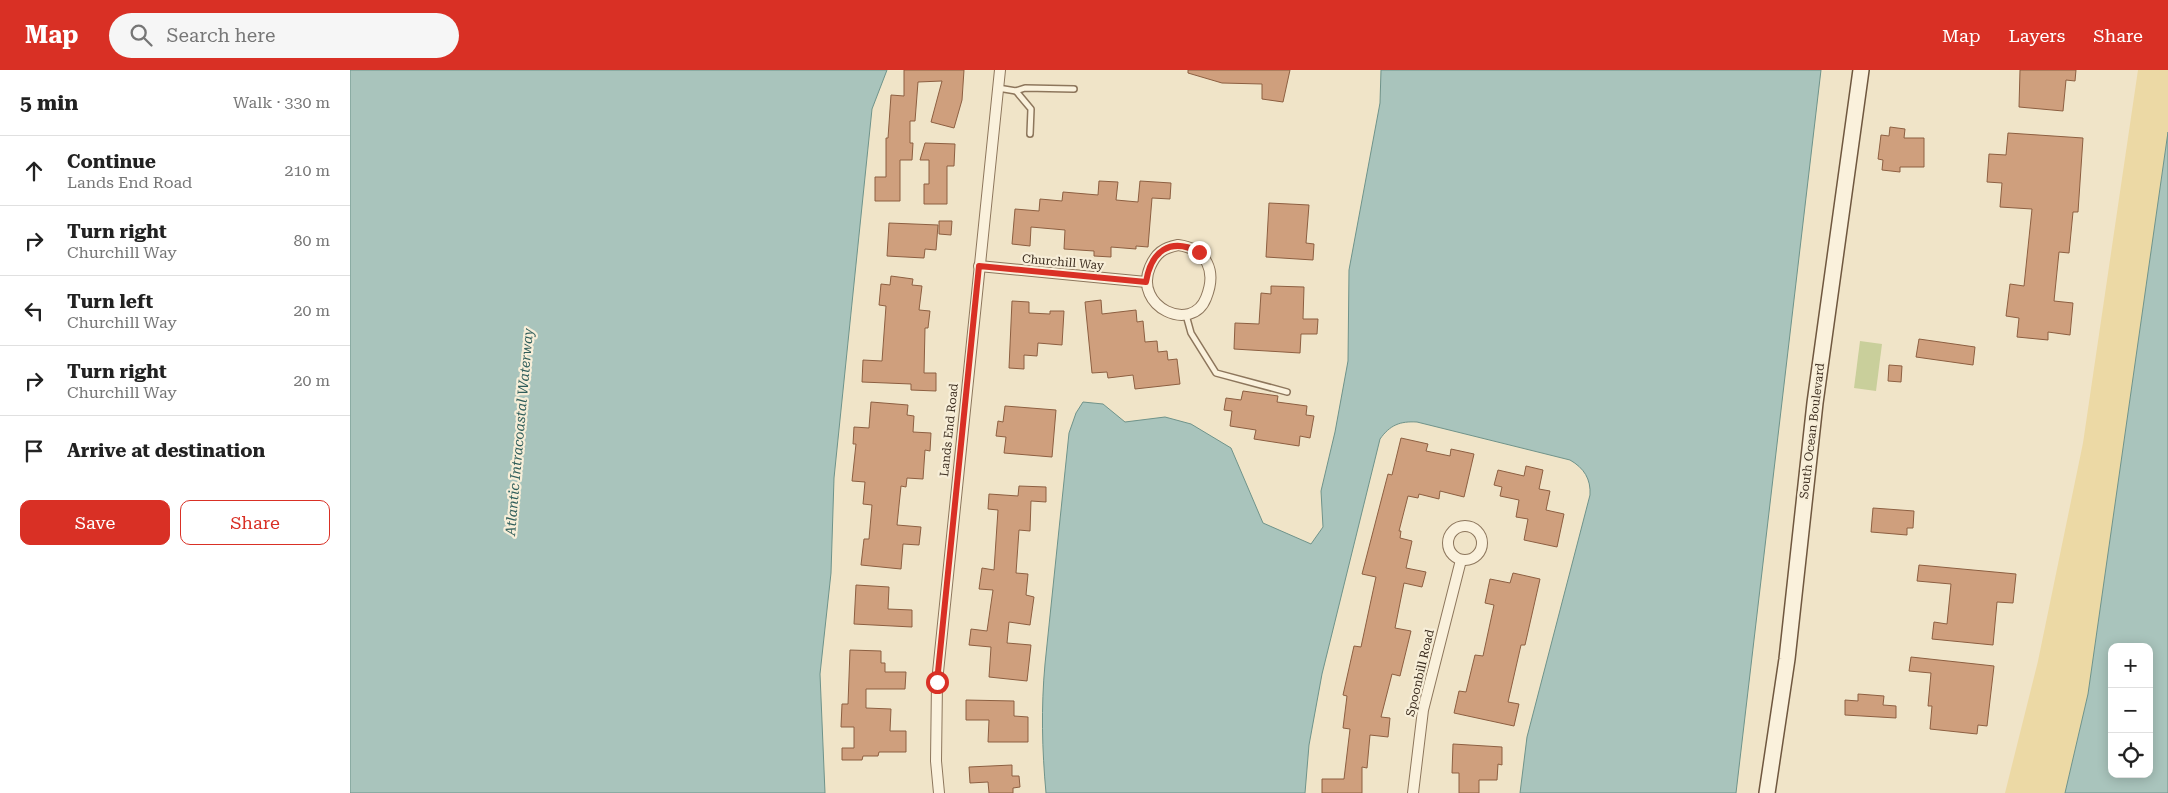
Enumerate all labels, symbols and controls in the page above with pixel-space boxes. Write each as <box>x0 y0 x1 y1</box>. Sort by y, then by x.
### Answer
search box <box>109 13 459 58</box>
text: Map <box>25 21 79 49</box>
icon: search <box>127 21 155 49</box>
text: Search here <box>167 24 275 47</box>
text: Map <box>1942 25 1981 46</box>
text: Layers <box>2009 25 2065 46</box>
text: Share <box>2093 25 2143 46</box>
text: 5 min <box>20 91 78 115</box>
text: Walk · 330 m <box>233 93 330 112</box>
text: Continue <box>67 150 156 173</box>
icon: ahead <box>20 157 48 185</box>
text: 210 m <box>284 161 330 180</box>
text: Lands End Road <box>67 173 192 192</box>
text: Turn right <box>67 220 167 243</box>
icon: right <box>20 227 48 255</box>
text: 80 m <box>293 231 330 250</box>
route end <box>1188 241 1211 264</box>
text: Churchill Way <box>67 243 177 262</box>
street label: Churchill Way <box>1021 251 1105 273</box>
text: Turn left <box>67 290 153 313</box>
icon: left <box>20 297 48 325</box>
text: 20 m <box>293 301 330 320</box>
text: Churchill Way <box>67 313 177 332</box>
water label: Atlantic Intracoastal Waterway <box>502 327 536 537</box>
text: Turn right <box>67 360 167 383</box>
street label: South Ocean Boulevard <box>1797 362 1827 500</box>
icon: right <box>20 367 48 395</box>
text: 20 m <box>293 371 330 390</box>
street label: Lands End Road <box>937 382 961 477</box>
text: Churchill Way <box>67 383 177 402</box>
icon: arrive <box>20 437 48 465</box>
text: Arrive at destination <box>67 439 265 462</box>
button: Save <box>20 500 170 545</box>
button: Share <box>180 500 330 545</box>
street label: Spoonbill Road <box>1403 628 1437 718</box>
map controls <box>2108 643 2153 778</box>
button: + <box>2108 643 2153 688</box>
route start <box>926 671 949 694</box>
button: − <box>2108 688 2153 733</box>
button: locate <box>2108 733 2153 778</box>

